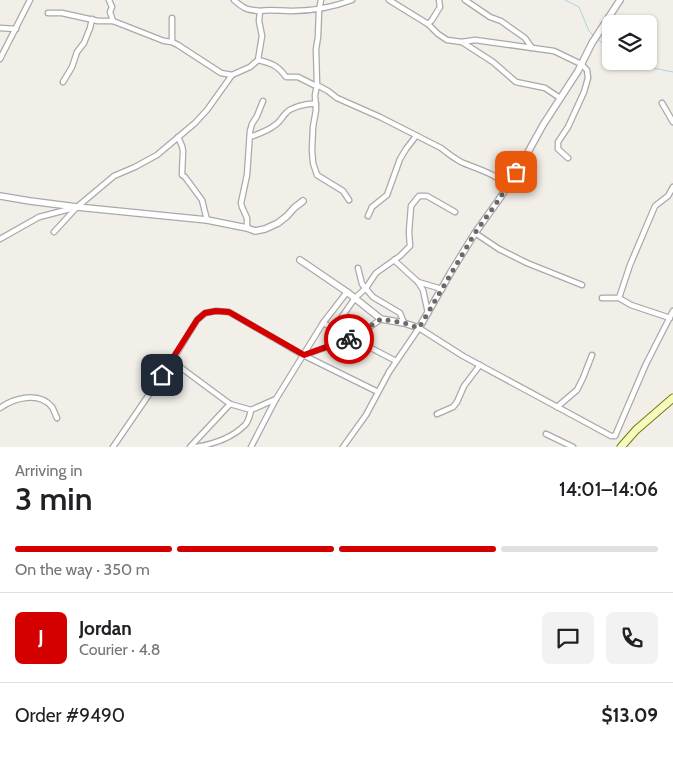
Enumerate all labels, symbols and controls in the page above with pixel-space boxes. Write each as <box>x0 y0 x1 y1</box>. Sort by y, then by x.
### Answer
map controls <box>602 15 657 70</box>
button: layers <box>602 15 657 70</box>
pin <box>495 151 537 193</box>
icon: bag <box>502 158 530 186</box>
courier <box>324 314 374 364</box>
icon: bike <box>335 325 363 353</box>
pin <box>141 354 183 396</box>
icon: home <box>148 361 176 389</box>
text: Arriving in <box>15 461 82 480</box>
text: 14:01–14:06 <box>559 478 658 501</box>
text: 3 min <box>15 479 92 518</box>
text: On the way · 350 m <box>15 560 150 579</box>
button: chat <box>542 612 594 664</box>
button: phone <box>606 612 658 664</box>
text: Jordan <box>79 617 132 640</box>
text: J <box>38 626 44 649</box>
text: Courier · 4.8 <box>79 640 161 659</box>
text: Order #9490 <box>15 704 125 727</box>
text: $13.09 <box>602 704 658 727</box>

